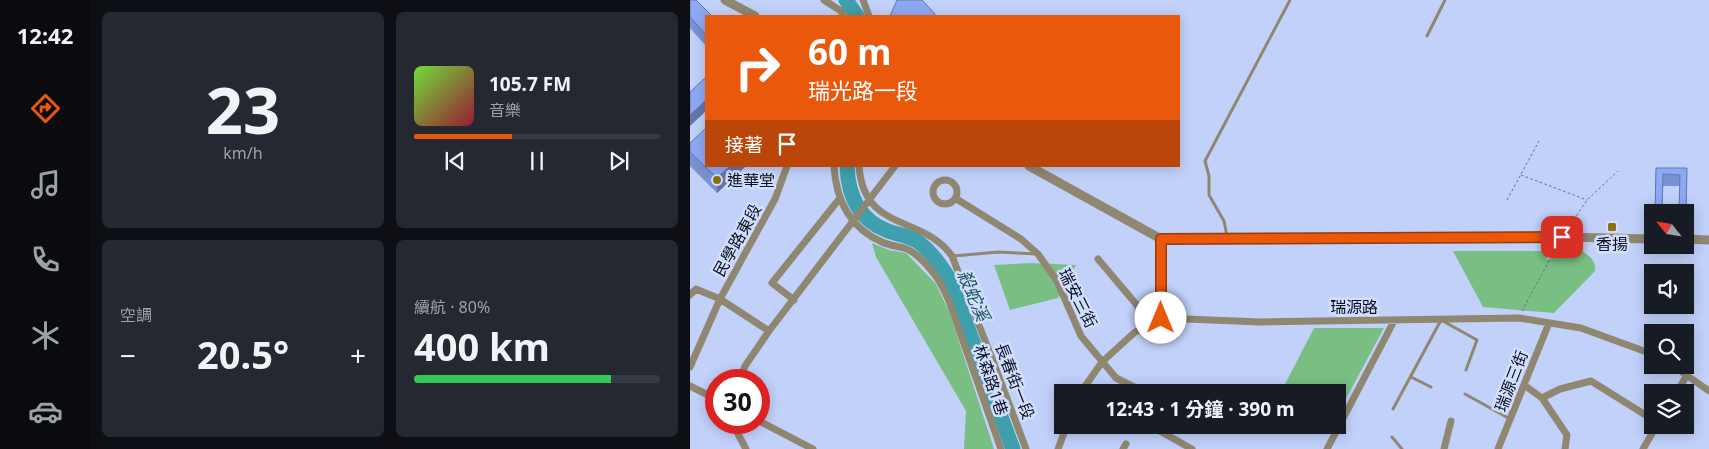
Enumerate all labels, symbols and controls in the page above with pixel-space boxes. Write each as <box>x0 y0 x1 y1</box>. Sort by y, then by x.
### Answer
text: 12:42 <box>17 20 73 50</box>
text: 60 m <box>808 28 891 75</box>
icon: right <box>725 35 790 100</box>
text: 23 <box>206 65 280 153</box>
text: 105.7 FM <box>489 71 571 97</box>
text: 瑞光路一段 <box>808 75 918 105</box>
icon: directions <box>28 91 63 126</box>
text: 音樂 <box>489 99 521 121</box>
icon: arrive <box>773 130 801 158</box>
text: 接著 <box>725 132 763 158</box>
text: km/h <box>223 142 263 164</box>
icon: previous <box>441 147 469 175</box>
icon: pause <box>523 147 551 175</box>
icon: next <box>605 147 633 175</box>
icon: music <box>28 167 63 202</box>
place label: 進華堂 <box>727 169 775 191</box>
marker: 進華堂 <box>711 174 723 186</box>
street label: 民學路東段 <box>708 200 766 280</box>
north arrow <box>1644 204 1694 254</box>
map controls <box>1644 204 1694 434</box>
pin <box>1541 216 1583 258</box>
marker: 香揚 <box>1606 221 1618 233</box>
icon: arrive <box>1548 223 1576 251</box>
place label: 香揚 <box>1596 233 1628 255</box>
icon: phone <box>28 242 63 277</box>
street label: 瑞安三街 <box>1054 264 1102 332</box>
button: sound <box>1644 264 1694 314</box>
water label: 殺蛇溪 <box>952 265 997 327</box>
position arrow <box>1134 291 1186 343</box>
text: 續航 · 80% <box>414 296 490 318</box>
street label: 瑞源路 <box>1330 296 1378 318</box>
text: 空調 <box>120 304 152 326</box>
icon: climate <box>28 318 63 353</box>
text: 400 km <box>414 320 550 372</box>
button: search <box>1644 324 1694 374</box>
text: 20.5° <box>197 328 289 380</box>
text: − <box>120 336 136 374</box>
text: + <box>350 336 366 374</box>
street label: 長春街一段 <box>990 340 1040 422</box>
street label: 林森路1巷 <box>969 342 1013 418</box>
street label: 瑞源三街 <box>1489 347 1533 415</box>
speed limit sign: 30 <box>705 369 770 434</box>
button: layers <box>1644 384 1694 434</box>
icon: car <box>28 394 63 429</box>
text: 12:43 · 1 分鐘 · 390 m <box>1105 396 1295 422</box>

